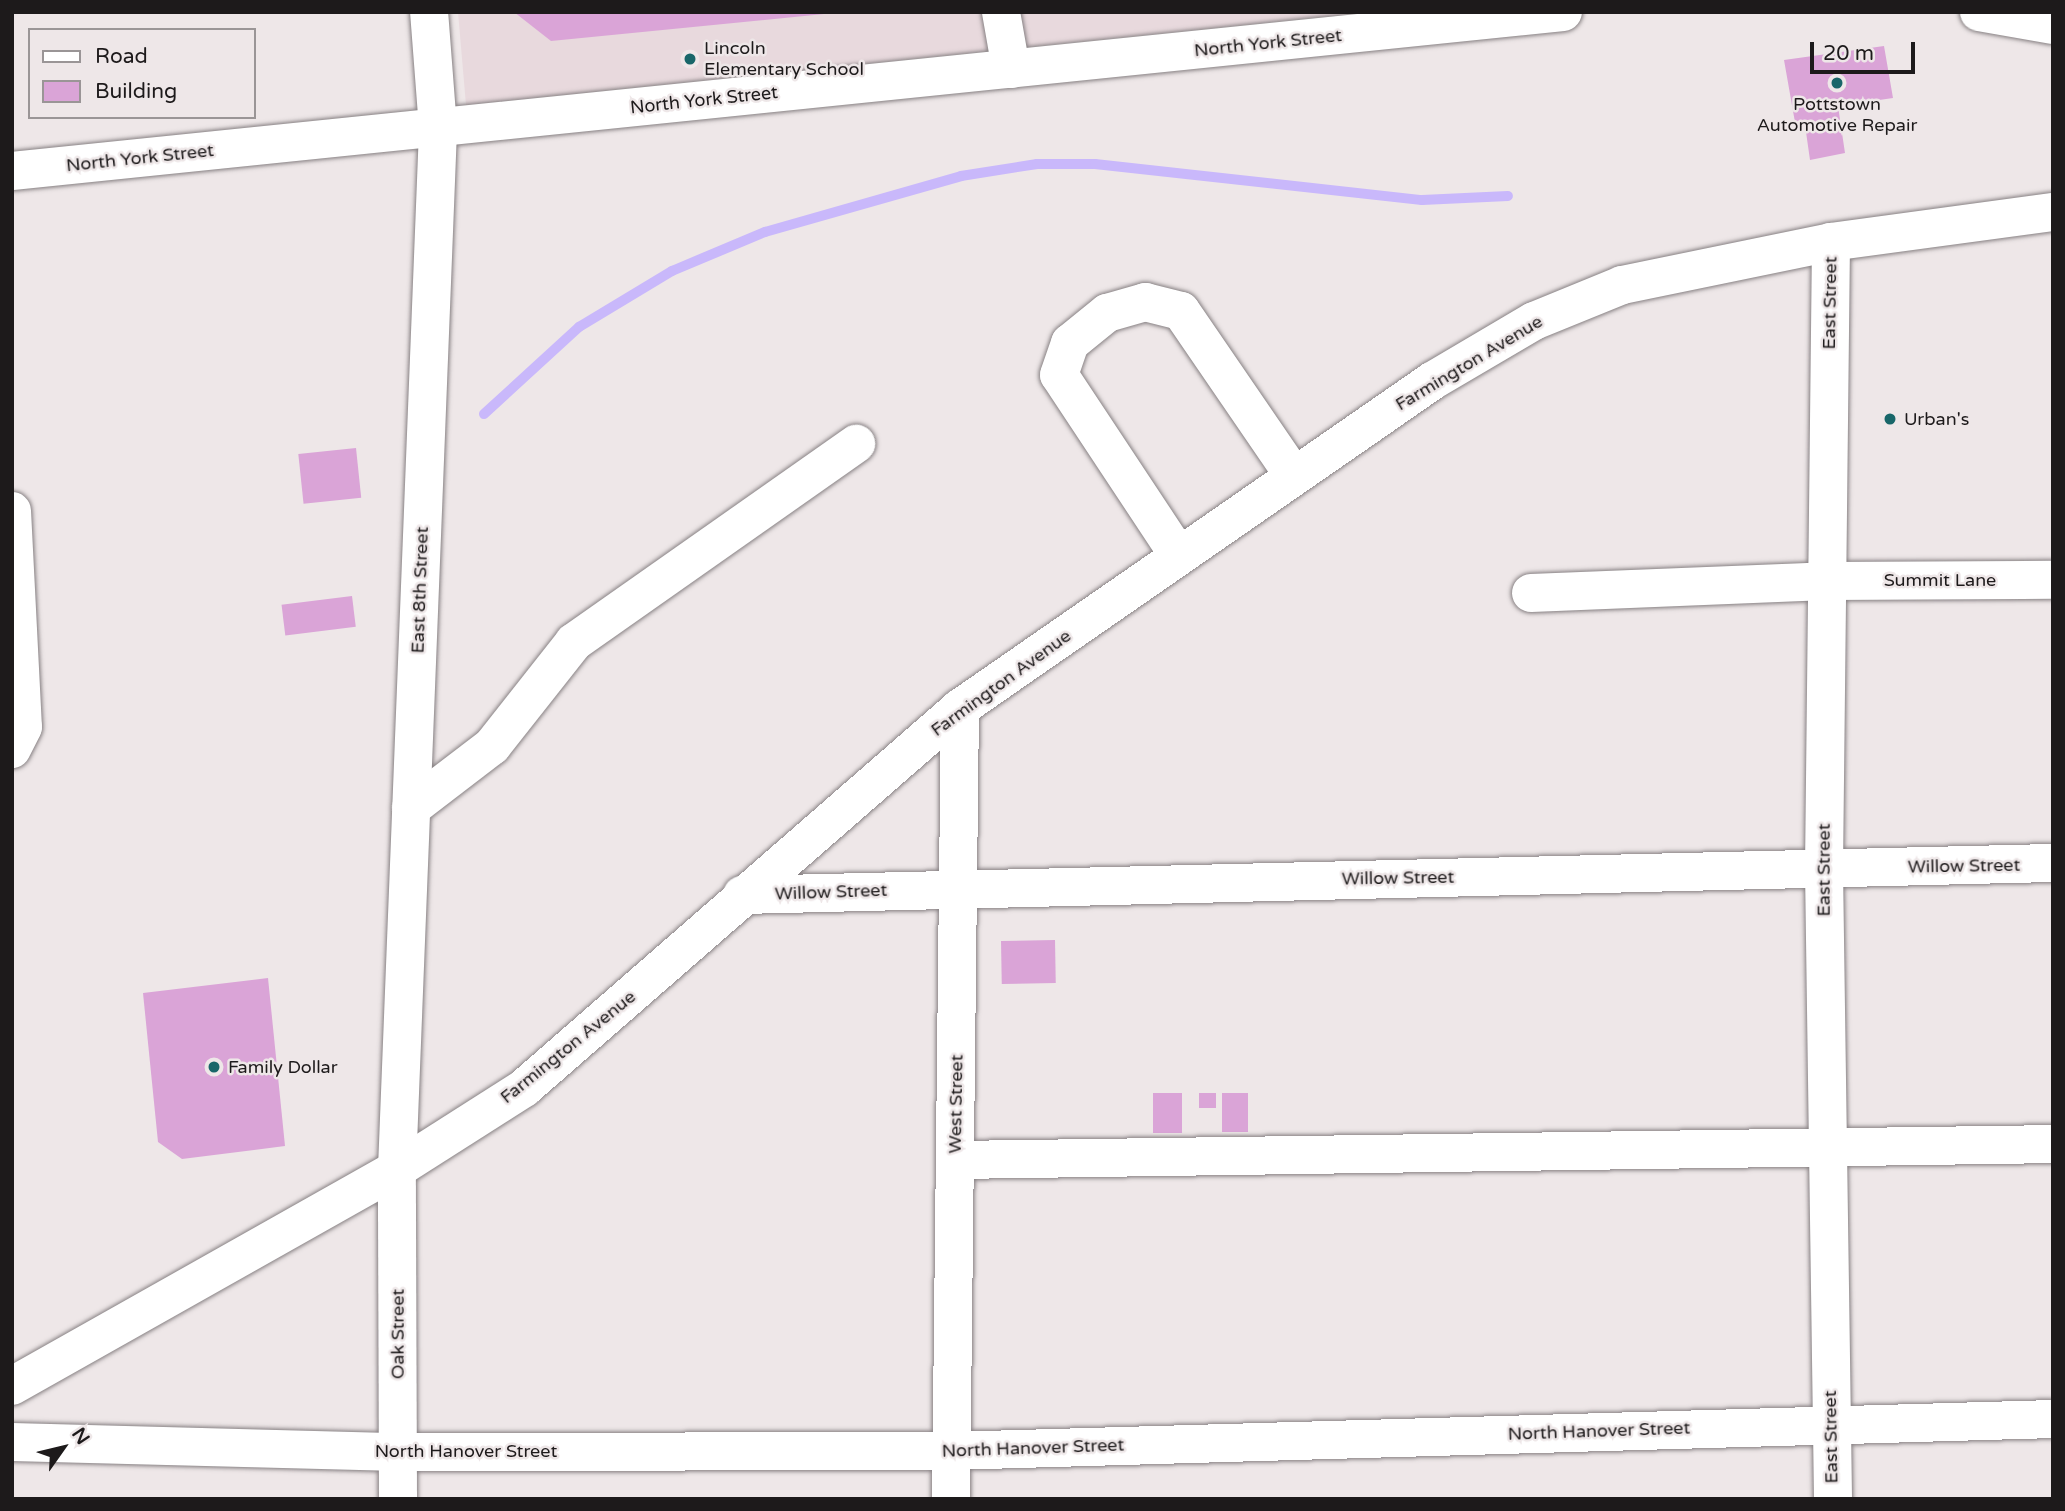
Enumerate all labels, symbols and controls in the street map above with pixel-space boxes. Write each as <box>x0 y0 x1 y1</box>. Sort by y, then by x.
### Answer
street label: North York Street <box>1193 24 1343 62</box>
legend <box>28 28 256 119</box>
scale bar <box>1813 28 1918 72</box>
place label: Lincoln Elementary School <box>704 38 864 80</box>
text: 20 m <box>1823 41 1874 66</box>
text: Road <box>95 44 148 69</box>
marker: Lincoln Elementary School <box>682 51 698 67</box>
marker: Pottstown Automotive Repair <box>1829 75 1845 91</box>
text: Building <box>95 79 177 104</box>
street label: North York Street <box>629 81 779 119</box>
place label: Pottstown Automotive Repair <box>1757 94 1917 136</box>
street label: North York Street <box>65 139 215 177</box>
street label: East Street <box>1818 256 1842 350</box>
street label: Farmington Avenue <box>1392 311 1546 415</box>
place label: Urban's <box>1904 408 1969 430</box>
marker: Urban's <box>1882 411 1898 427</box>
street label: East 8th Street <box>407 526 433 654</box>
street label: Summit Lane <box>1884 569 1996 591</box>
street label: Farmington Avenue <box>927 625 1075 741</box>
street label: East Street <box>1813 823 1835 917</box>
street label: Willow Street <box>1907 854 2021 878</box>
street label: Willow Street <box>1341 866 1455 890</box>
street label: Willow Street <box>774 879 888 905</box>
street label: Farmington Avenue <box>496 986 640 1108</box>
street label: West Street <box>944 1054 968 1154</box>
place label: Family Dollar <box>228 1056 338 1078</box>
marker: Family Dollar <box>206 1059 222 1075</box>
street label: Oak Street <box>387 1289 409 1379</box>
street label: East Street <box>1819 1390 1843 1484</box>
north arrow <box>28 1413 98 1483</box>
street label: North Hanover Street <box>1507 1417 1691 1445</box>
text: N <box>67 1424 94 1449</box>
street label: North Hanover Street <box>941 1434 1125 1462</box>
street label: North Hanover Street <box>375 1440 557 1462</box>

